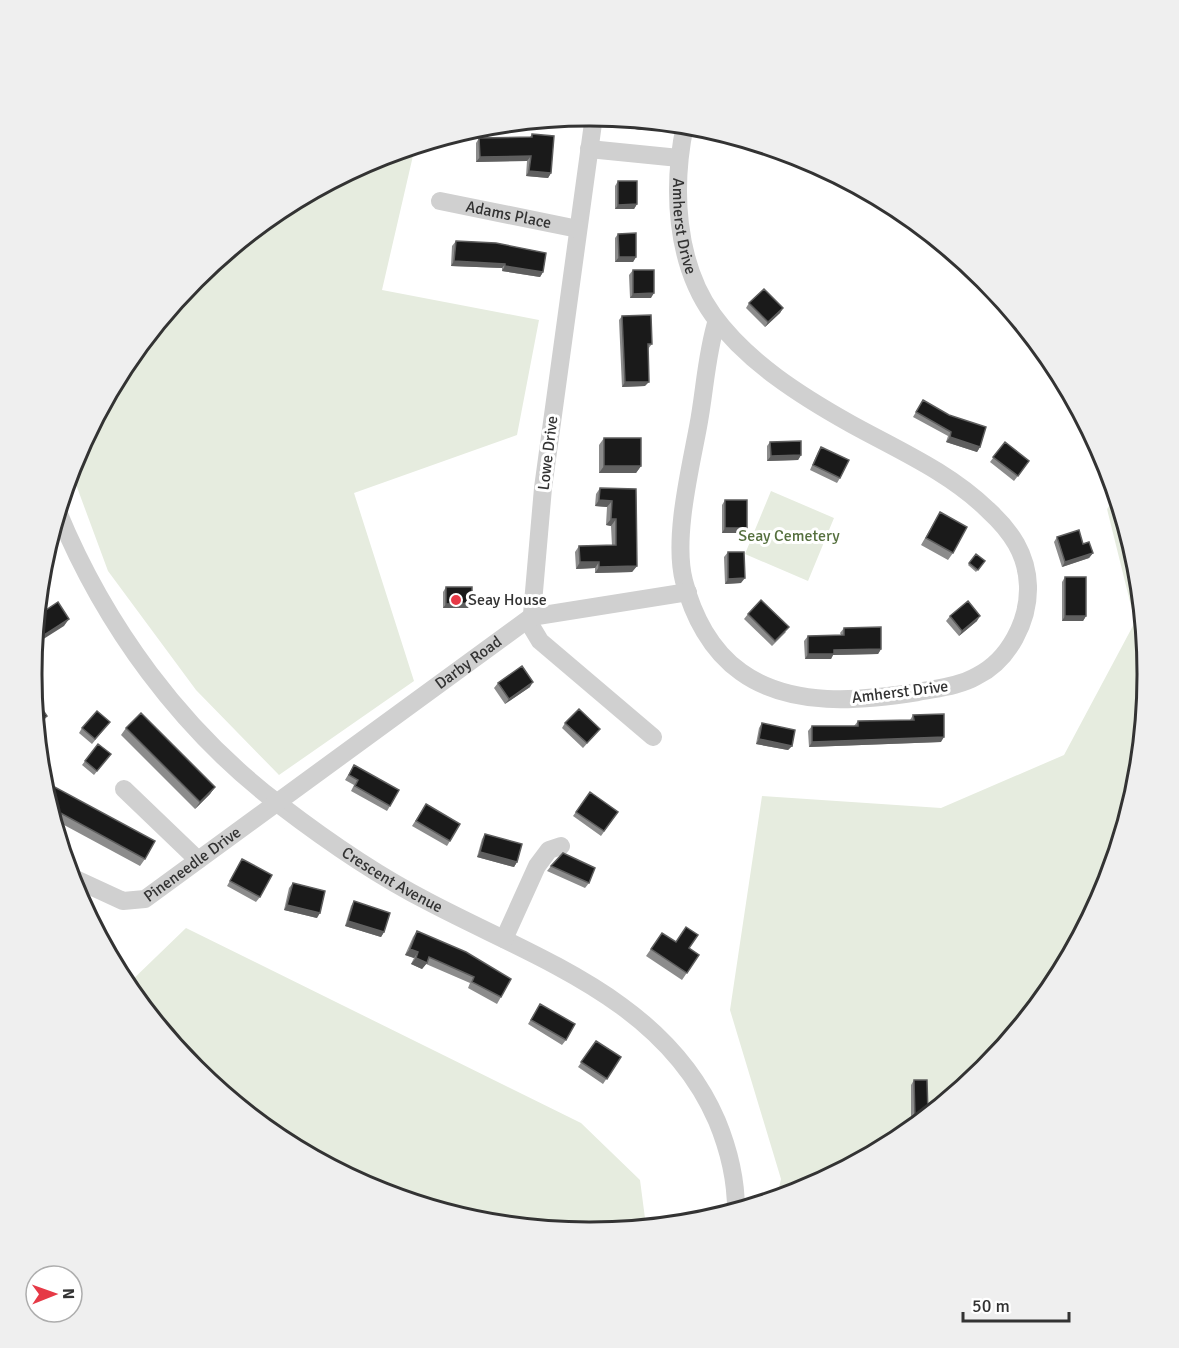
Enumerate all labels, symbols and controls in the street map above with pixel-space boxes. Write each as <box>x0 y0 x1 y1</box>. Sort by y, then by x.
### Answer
street label: Amherst Drive <box>668 178 701 277</box>
street label: Adams Place <box>464 196 553 233</box>
street label: Lowe Drive <box>534 415 562 491</box>
park label: Seay Cemetery <box>738 526 840 546</box>
place label: Seay House <box>468 590 547 610</box>
marker: Seay House <box>449 593 463 607</box>
street label: Darby Road <box>431 632 506 694</box>
street label: Amherst Drive <box>851 676 949 708</box>
street label: Pineneedle Drive <box>140 822 245 907</box>
street label: Crescent Avenue <box>338 843 446 917</box>
north arrow <box>24 1264 84 1324</box>
scale bar <box>963 1285 1070 1323</box>
text: N <box>58 1288 78 1299</box>
text: 50 m <box>972 1295 1010 1317</box>

